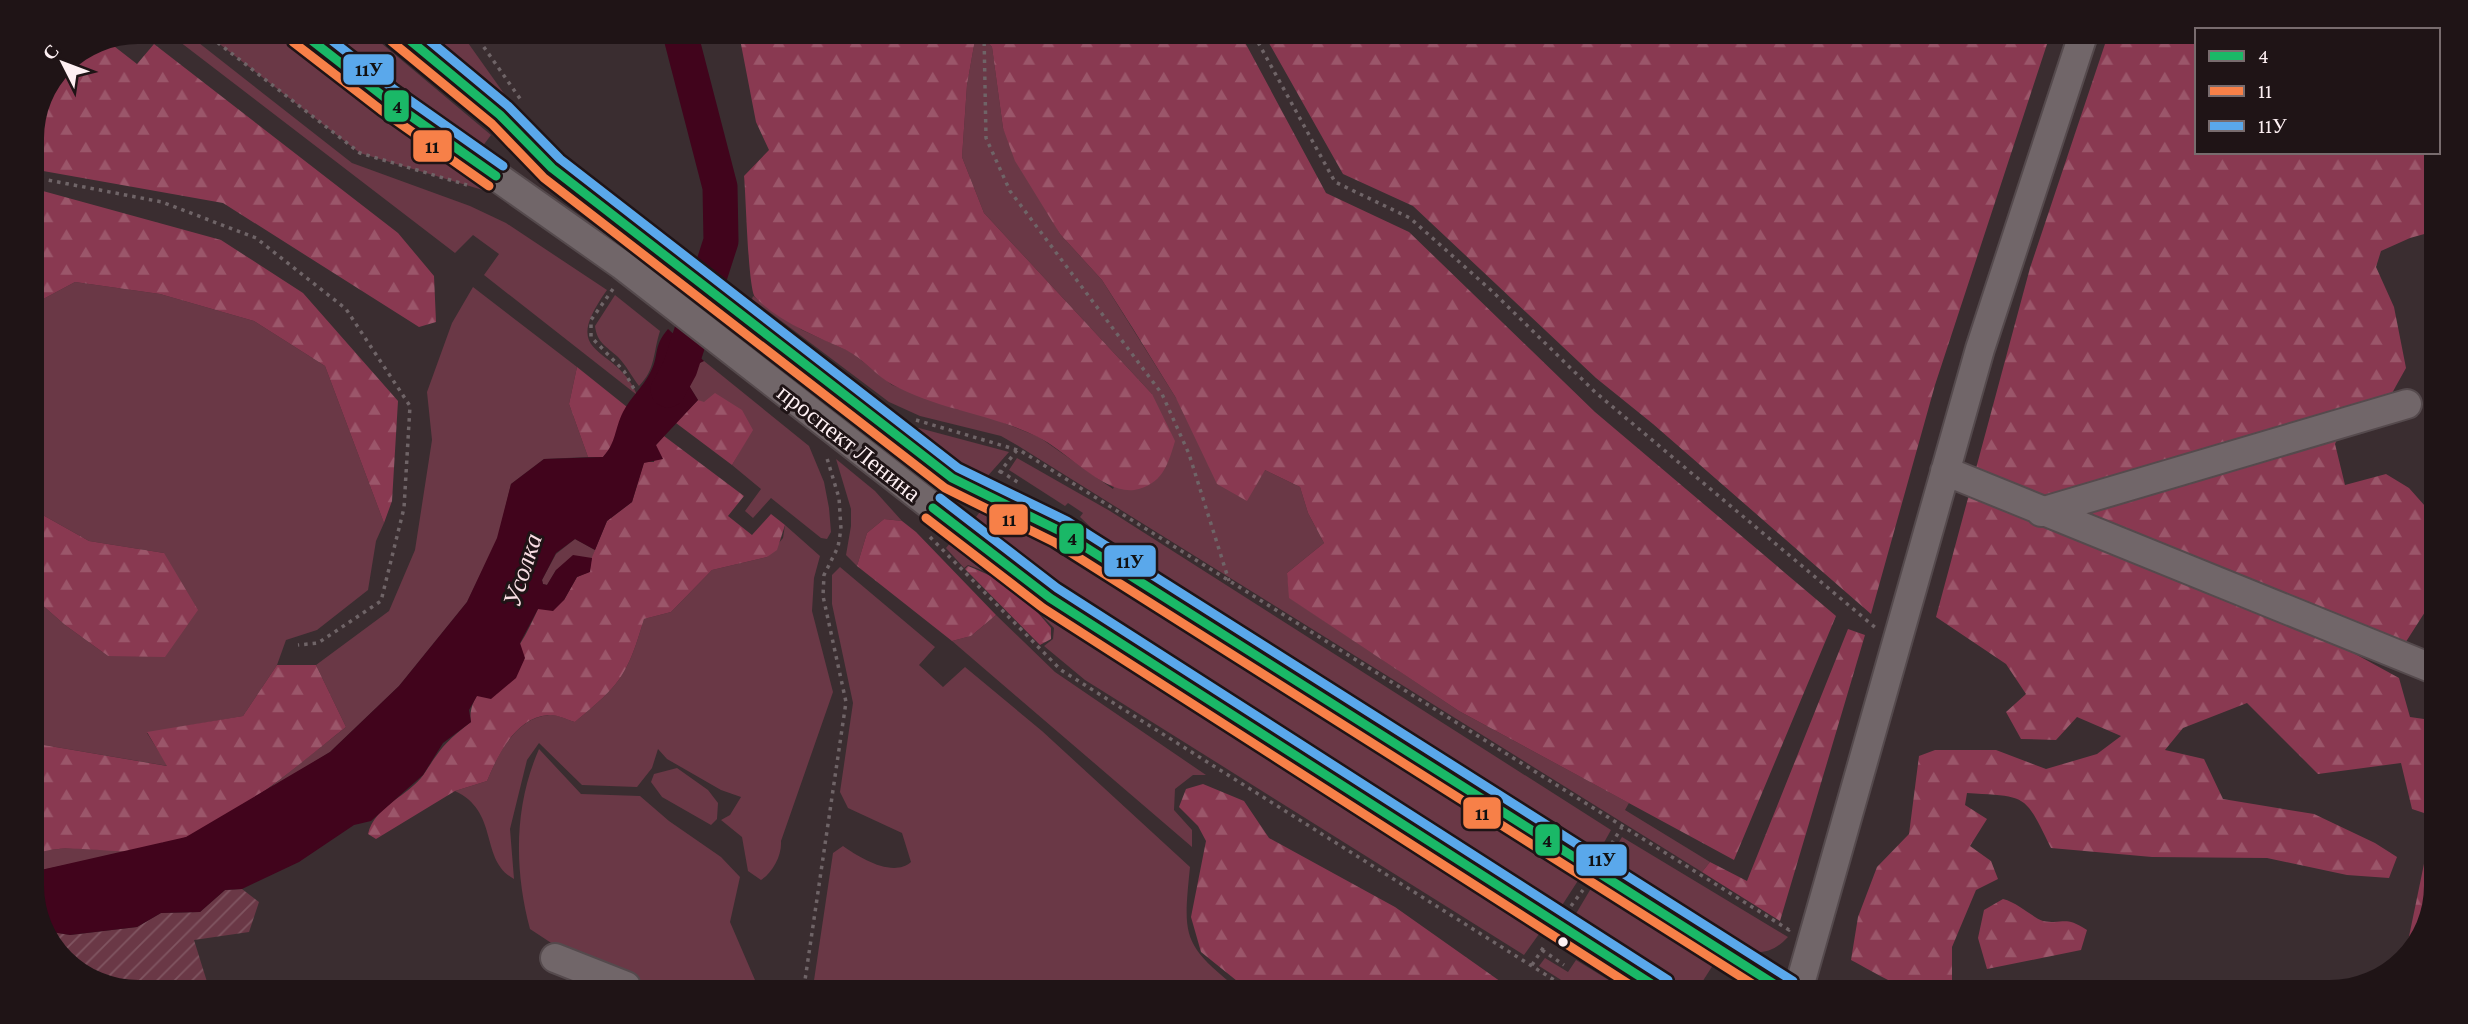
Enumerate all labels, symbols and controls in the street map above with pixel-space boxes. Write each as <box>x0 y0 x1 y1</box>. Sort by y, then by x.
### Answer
north arrow <box>28 28 98 98</box>
legend <box>2195 28 2440 154</box>
text: С <box>38 40 63 64</box>
text: 4 <box>2258 44 2269 68</box>
line badge: 11У <box>342 53 395 86</box>
text: 11У <box>355 59 383 80</box>
text: 11 <box>2258 79 2272 103</box>
line badge: 4 <box>383 89 410 123</box>
text: 4 <box>392 96 402 117</box>
text: 11У <box>2258 114 2287 138</box>
line badge: 11 <box>412 129 453 163</box>
text: 11 <box>425 136 439 157</box>
street label: проспект Ленина <box>772 378 926 507</box>
line badge: 11 <box>988 503 1029 536</box>
text: 11 <box>1002 509 1016 530</box>
line badge: 4 <box>1058 522 1085 555</box>
text: 4 <box>1067 528 1077 549</box>
water label: Усолка <box>497 530 548 610</box>
line badge: 11У <box>1103 544 1157 578</box>
text: 11У <box>1116 551 1144 572</box>
line badge: 11 <box>1462 796 1502 830</box>
text: 11 <box>1475 803 1489 824</box>
line badge: 4 <box>1534 823 1561 857</box>
text: 4 <box>1542 830 1552 851</box>
line badge: 11У <box>1575 843 1628 877</box>
text: 11У <box>1588 849 1616 870</box>
unlabelled marker <box>1556 935 1570 949</box>

